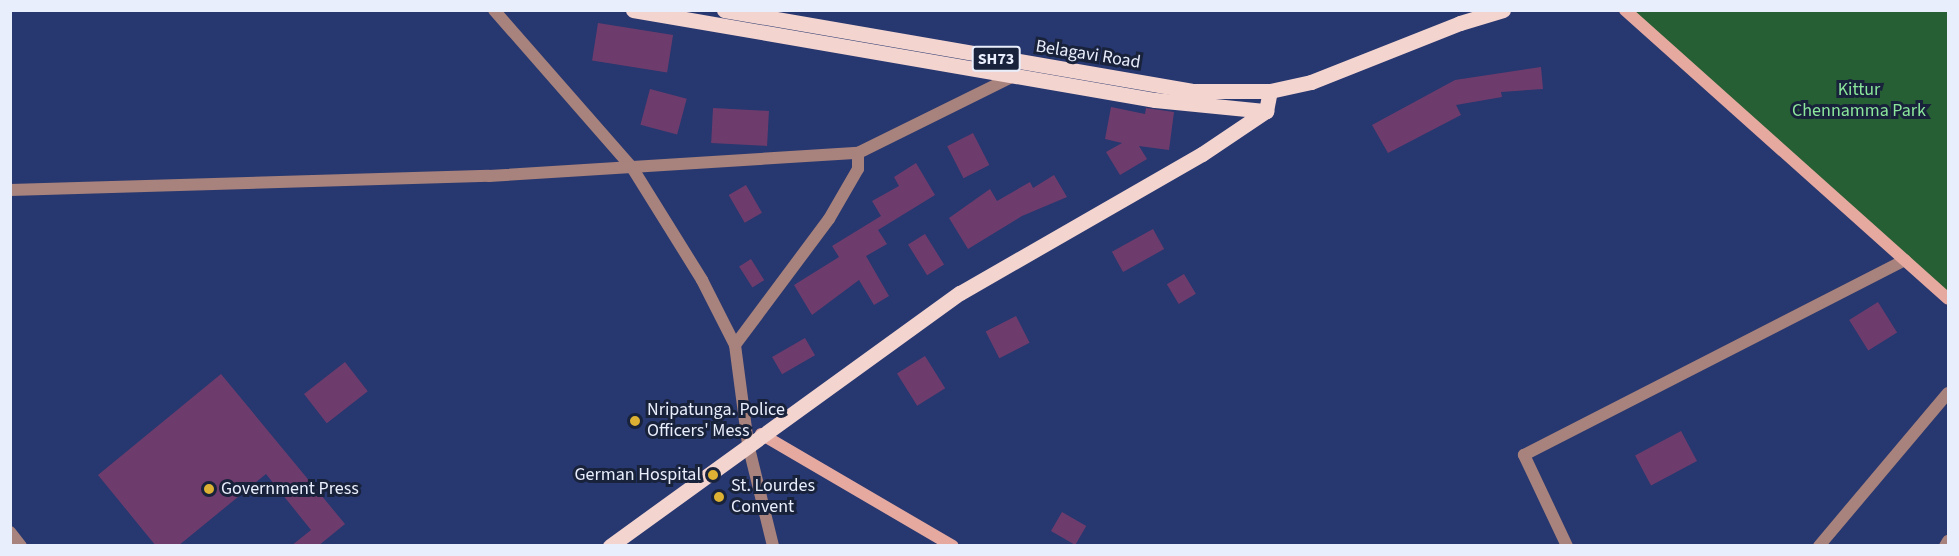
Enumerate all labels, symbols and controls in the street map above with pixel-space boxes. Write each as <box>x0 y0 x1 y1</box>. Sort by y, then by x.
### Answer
street label: Belagavi Road <box>1034 36 1142 74</box>
road number: SH73 <box>970 46 1022 72</box>
park label: Kittur Chennamma Park <box>1792 80 1926 122</box>
place label: Nripatunga. Police Officers' Mess <box>647 400 785 442</box>
marker: Nripatunga. Police Officers' Mess <box>628 414 642 428</box>
place label: German Hospital <box>575 464 701 486</box>
marker: German Hospital <box>706 468 720 482</box>
place label: St. Lourdes Convent <box>731 476 815 518</box>
place label: Government Press <box>221 478 359 500</box>
marker: Government Press <box>202 482 216 496</box>
marker: St. Lourdes Convent <box>712 490 726 504</box>

